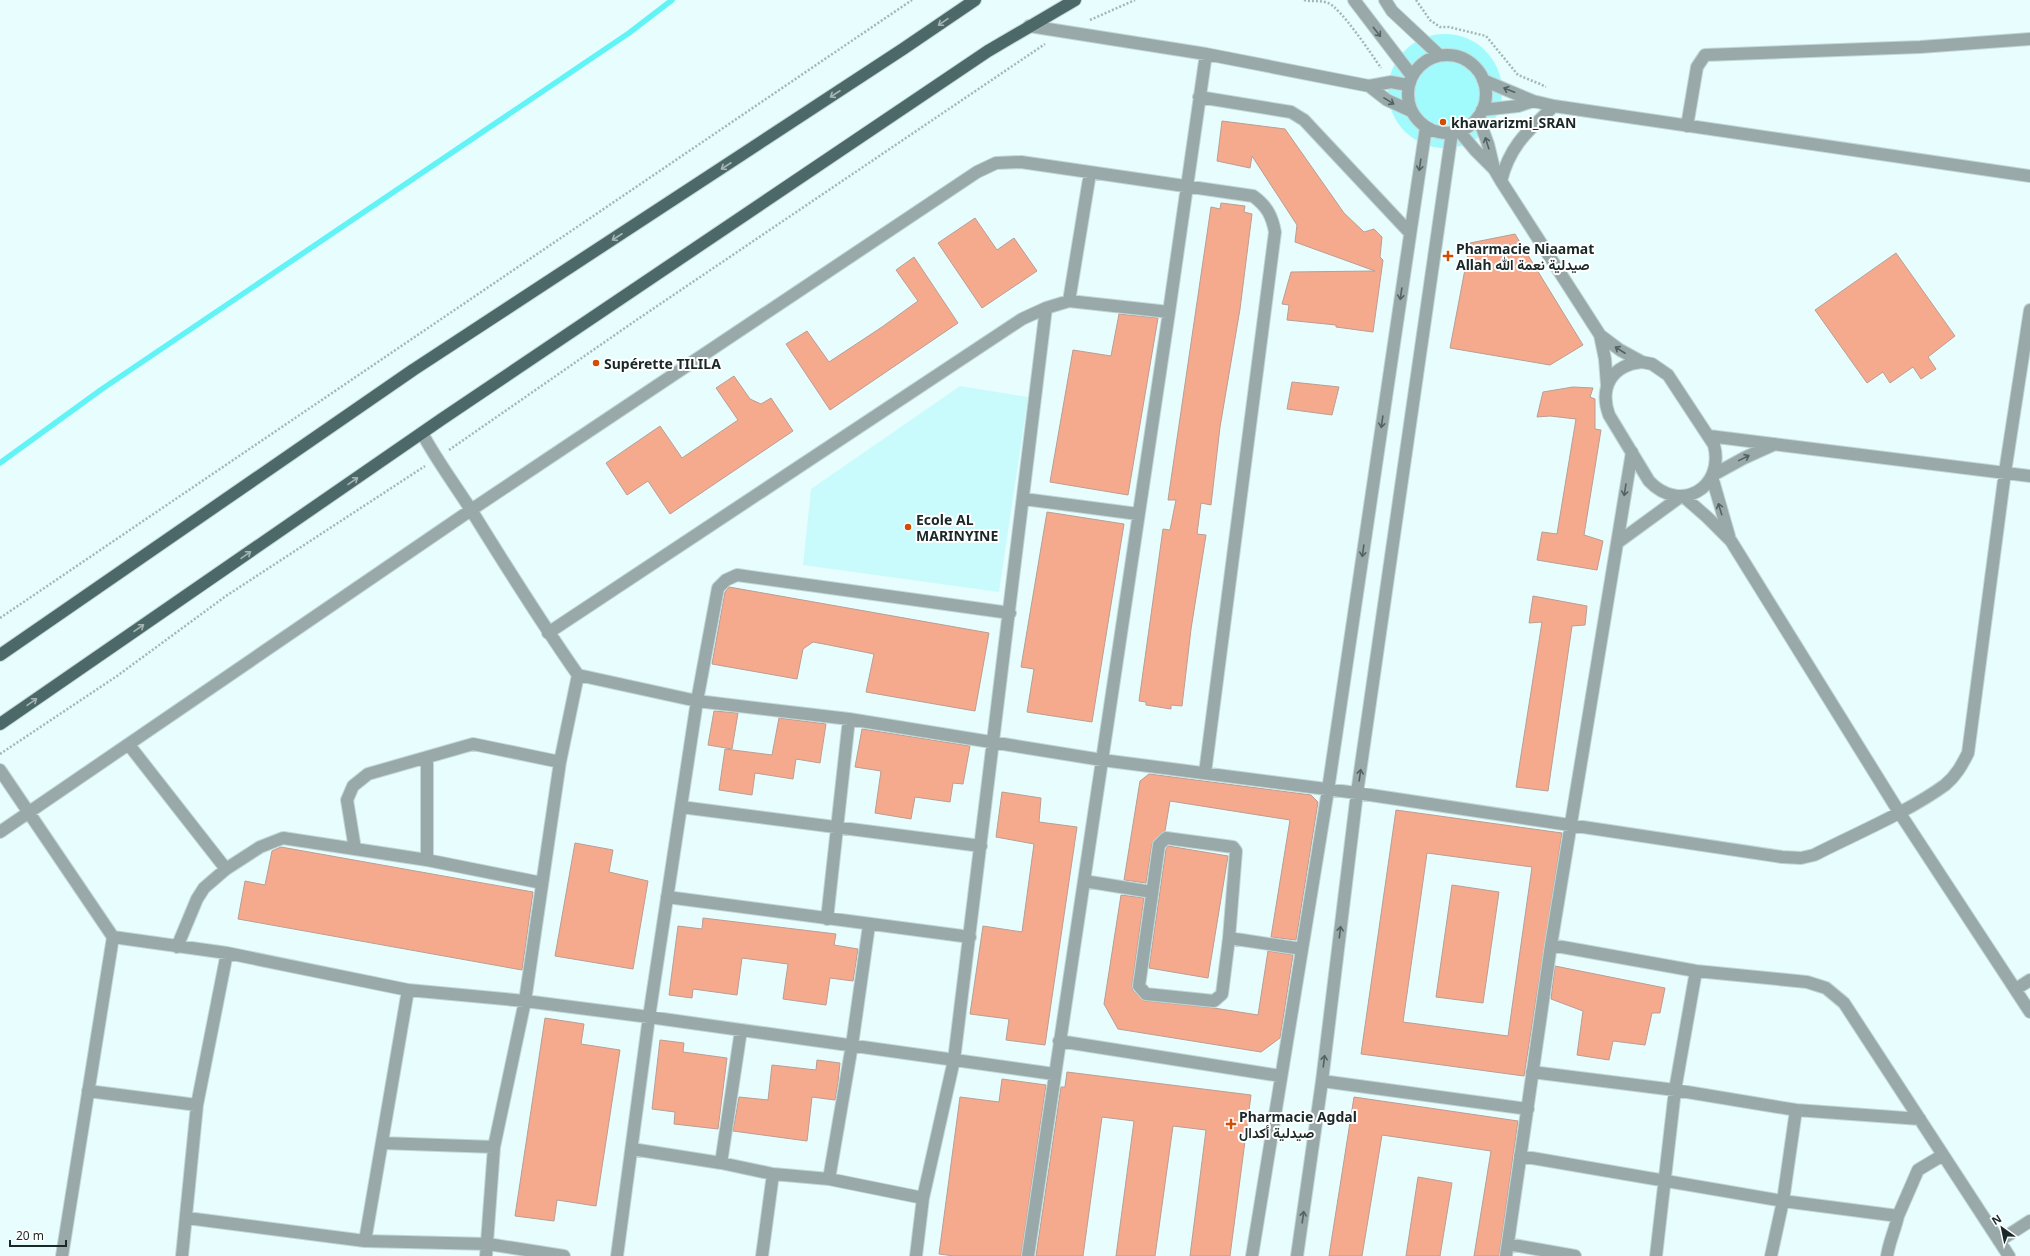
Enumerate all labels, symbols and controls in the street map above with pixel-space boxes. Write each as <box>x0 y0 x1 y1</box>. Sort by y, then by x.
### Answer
one-way arrow <box>937 18 948 26</box>
one-way arrow <box>1373 26 1381 37</box>
one-way arrow <box>1503 85 1515 93</box>
one-way arrow <box>829 90 840 98</box>
one-way arrow <box>1383 97 1395 105</box>
place label: khawarizmi_SRAN <box>1451 113 1576 132</box>
marker: khawarizmi_SRAN <box>1438 117 1448 127</box>
one-way arrow <box>1483 137 1491 149</box>
one-way arrow <box>1416 158 1424 171</box>
one-way arrow <box>720 162 732 170</box>
one-way arrow <box>612 233 623 241</box>
place label: Pharmacie Niaamat Allah صيدلية نعمة الله <box>1456 239 1594 274</box>
marker: Pharmacie Niaamat Allah صيدلية نعمة الله <box>1443 251 1453 261</box>
one-way arrow <box>1397 287 1405 300</box>
one-way arrow <box>1615 346 1626 354</box>
place label: Supérette TILILA <box>604 354 721 373</box>
marker: Supérette TILILA <box>591 358 601 368</box>
one-way arrow <box>1378 416 1386 429</box>
one-way arrow <box>1738 454 1750 461</box>
one-way arrow <box>347 477 358 485</box>
one-way arrow <box>1621 484 1629 497</box>
one-way arrow <box>1716 503 1723 516</box>
place label: Ecole AL MARINYINE <box>916 510 998 545</box>
marker: Ecole AL MARINYINE <box>903 522 913 532</box>
one-way arrow <box>1359 544 1367 557</box>
one-way arrow <box>240 551 251 559</box>
one-way arrow <box>133 624 144 632</box>
one-way arrow <box>26 698 37 706</box>
one-way arrow <box>1356 769 1364 782</box>
one-way arrow <box>1336 926 1344 939</box>
one-way arrow <box>1321 1055 1328 1068</box>
place label: Pharmacie Agdal صيدلية أكدال <box>1239 1107 1357 1142</box>
marker: Pharmacie Agdal صيدلية أكدال <box>1226 1119 1236 1129</box>
north arrow <box>1982 1208 2022 1248</box>
text: N <box>1988 1210 2004 1228</box>
one-way arrow <box>1299 1211 1307 1224</box>
scale bar <box>10 1222 66 1248</box>
text: 20 m <box>16 1227 44 1244</box>

